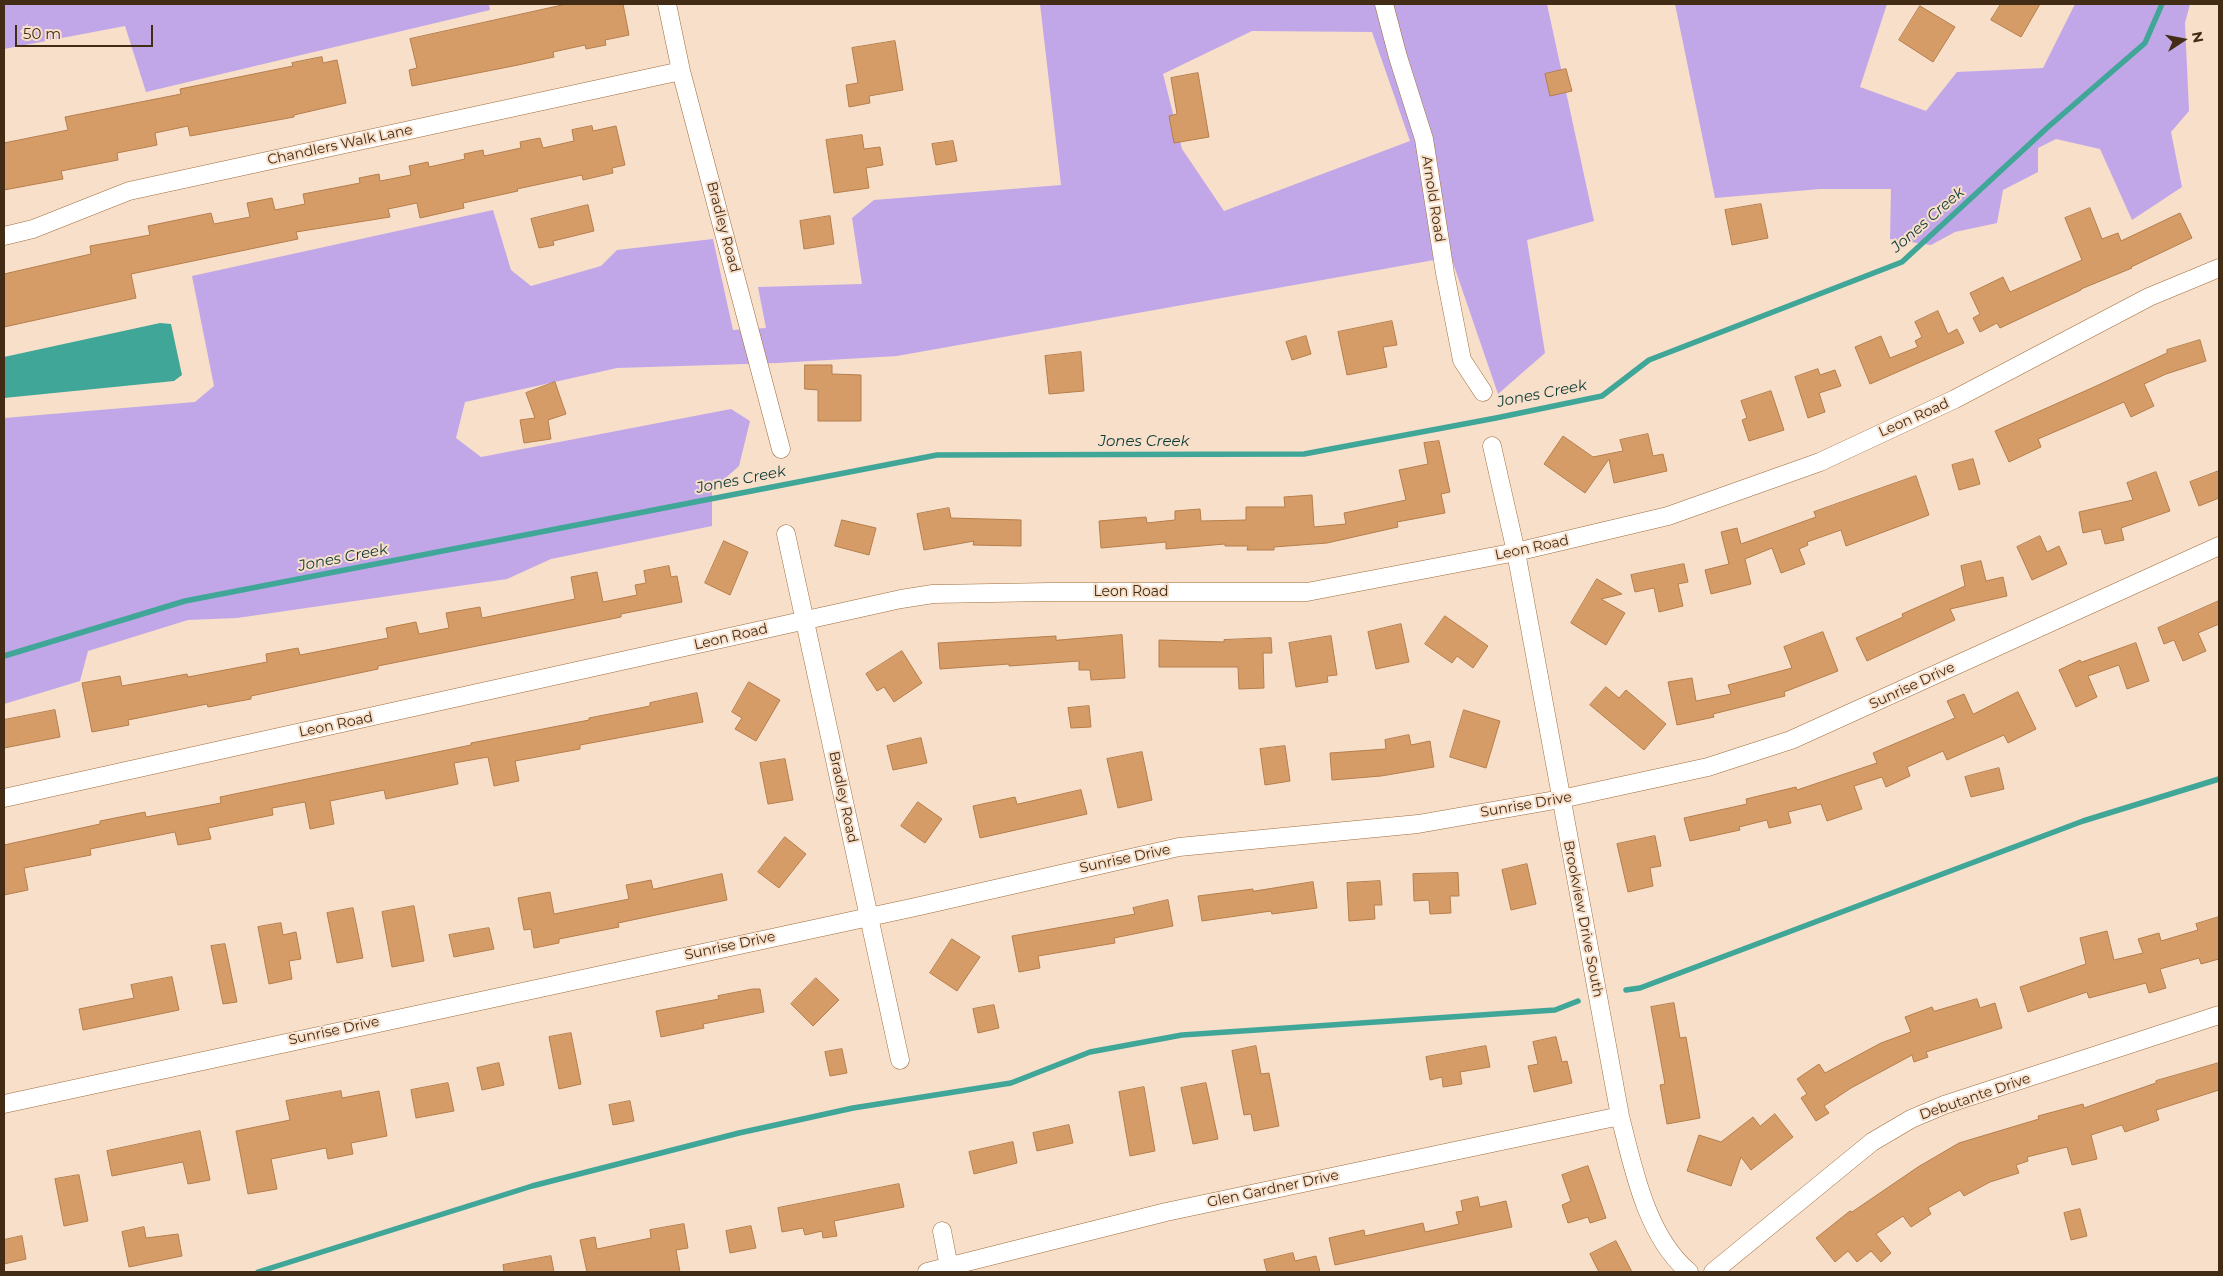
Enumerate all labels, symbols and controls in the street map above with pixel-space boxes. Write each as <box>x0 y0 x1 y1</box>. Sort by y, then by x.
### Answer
scale bar <box>18 15 155 47</box>
north arrow <box>2158 15 2208 65</box>
text: 50 m <box>23 24 61 43</box>
text: N <box>2188 30 2208 44</box>
street label: Chandlers Walk Lane <box>266 121 414 169</box>
street label: Arnold Road <box>1418 155 1448 243</box>
street label: Bradley Road <box>703 180 743 274</box>
water label: Jones Creek <box>1888 183 1968 257</box>
water label: Jones Creek <box>1496 376 1588 412</box>
street label: Leon Road <box>1876 395 1952 441</box>
water label: Jones Creek <box>1099 433 1189 451</box>
water label: Jones Creek <box>695 462 787 498</box>
street label: Leon Road <box>1494 532 1570 564</box>
water label: Jones Creek <box>297 540 389 576</box>
street label: Leon Road <box>1093 584 1169 600</box>
street label: Leon Road <box>693 620 769 654</box>
street label: Sunrise Drive <box>1867 659 1957 713</box>
street label: Leon Road <box>298 709 374 741</box>
street label: Bradley Road <box>825 750 861 844</box>
street label: Sunrise Drive <box>1479 789 1573 821</box>
street label: Brookview Drive South <box>1560 839 1606 999</box>
street label: Sunrise Drive <box>1078 841 1172 877</box>
street label: Sunrise Drive <box>683 928 777 964</box>
street label: Sunrise Drive <box>287 1013 381 1049</box>
street label: Debutante Drive <box>1917 1070 2033 1124</box>
street label: Glen Gardner Drive <box>1206 1167 1340 1211</box>

